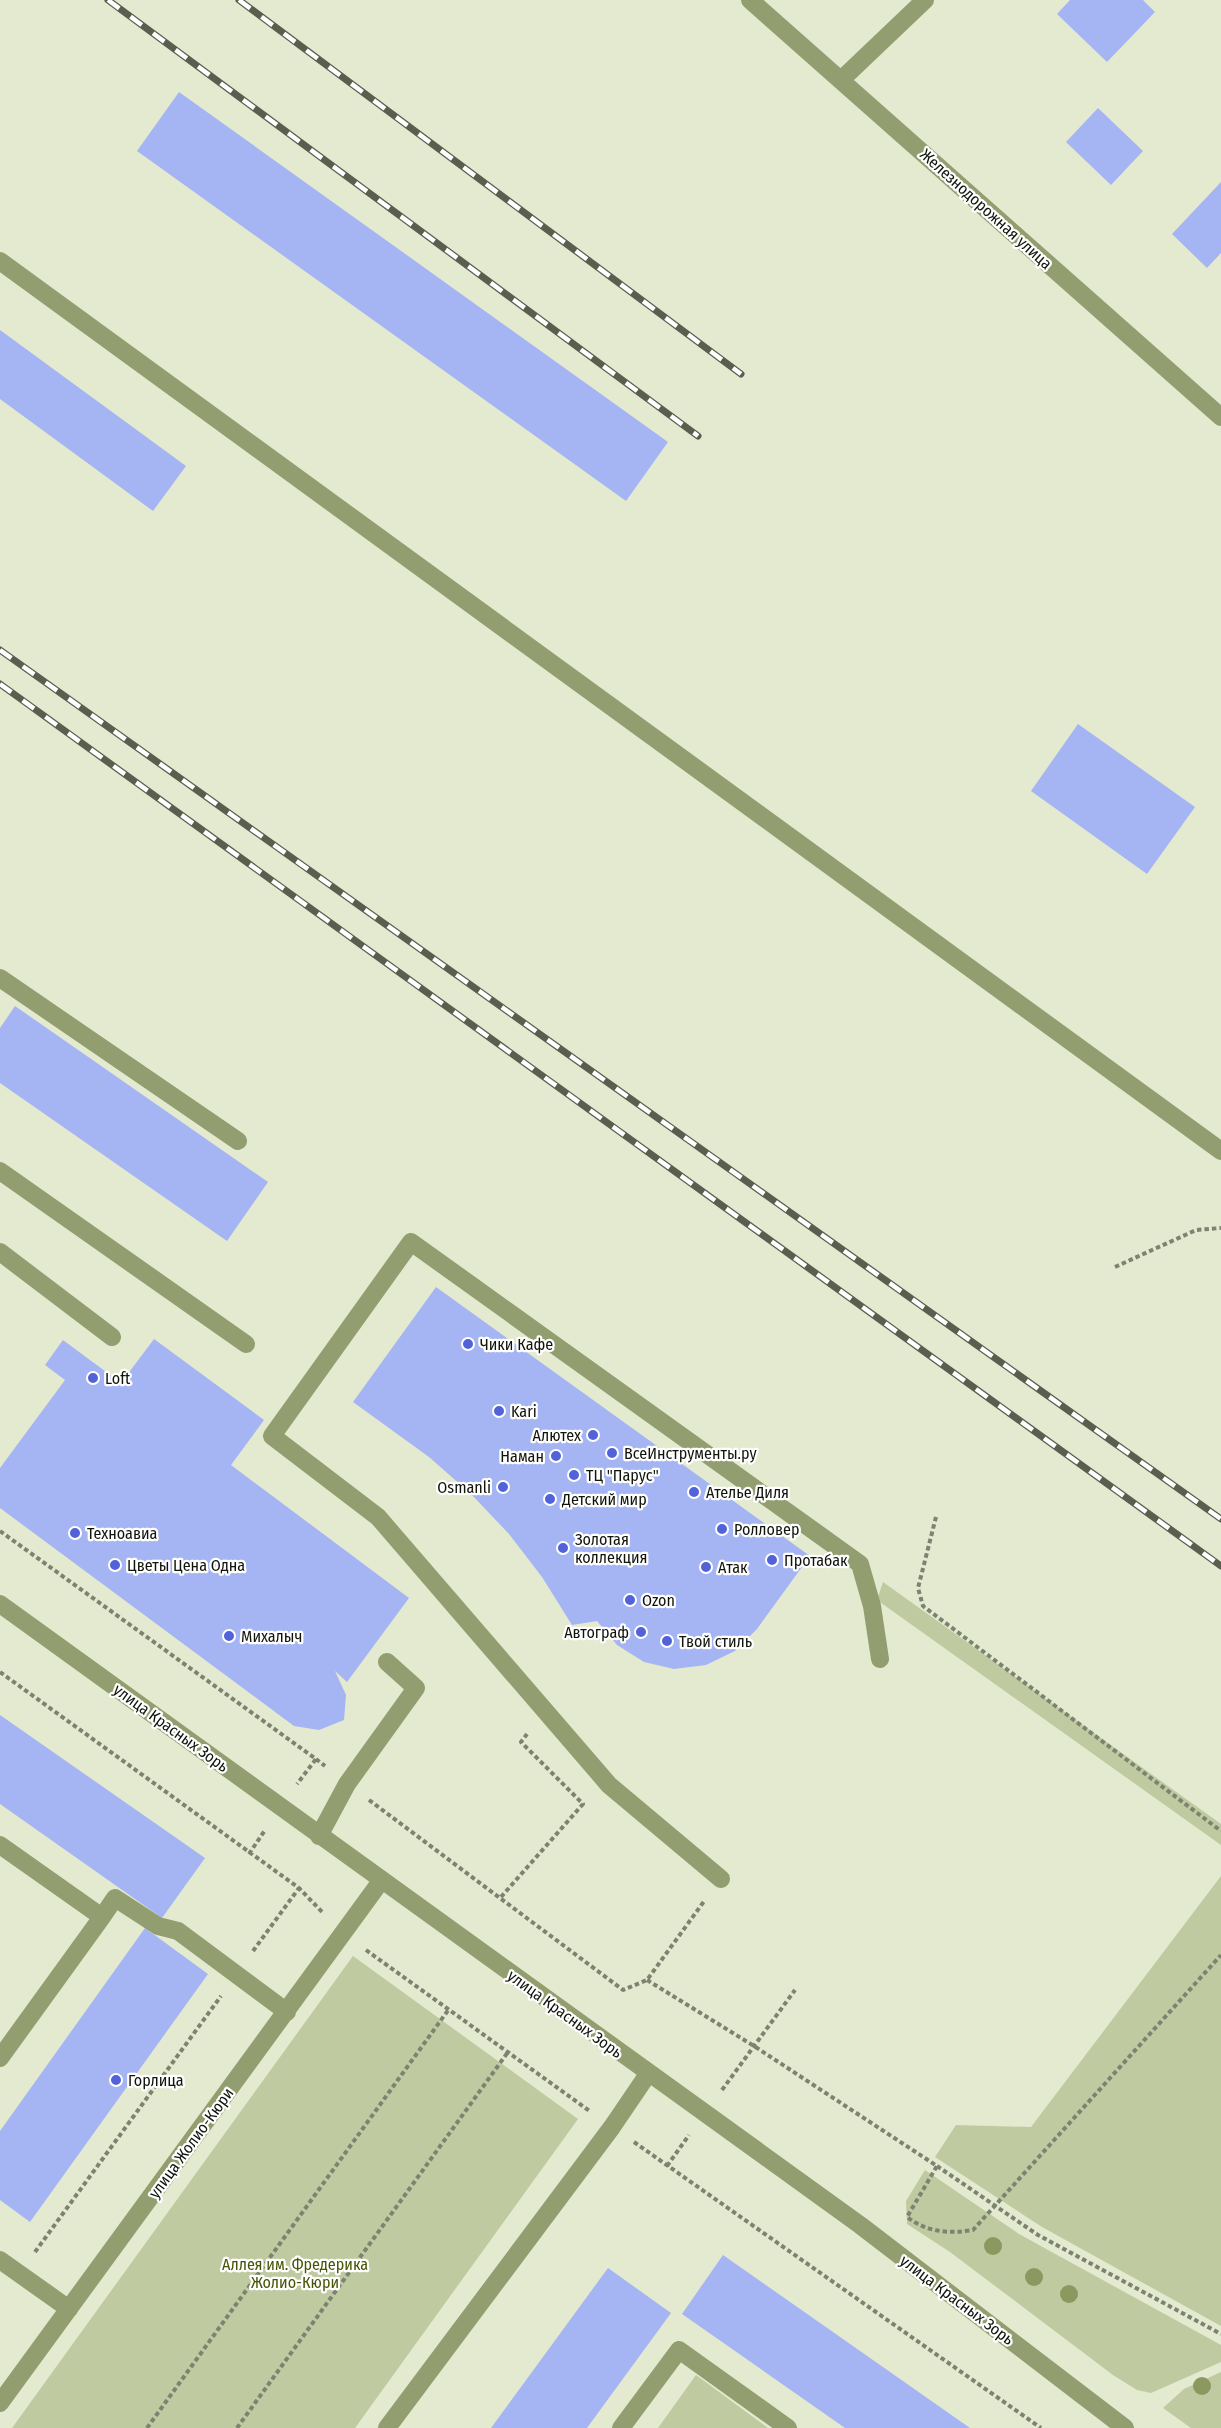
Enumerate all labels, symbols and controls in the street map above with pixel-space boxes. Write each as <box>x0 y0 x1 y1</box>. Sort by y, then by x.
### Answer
street label: Железнодорожная улица <box>916 145 1056 273</box>
place label: Чики Кафе <box>480 1335 553 1354</box>
marker: Чики Кафе <box>461 1337 475 1351</box>
place label: Loft <box>105 1369 131 1388</box>
marker: Loft <box>86 1371 100 1385</box>
place label: Kari <box>511 1402 537 1421</box>
marker: Kari <box>492 1404 506 1418</box>
place label: Алютех <box>533 1426 581 1445</box>
marker: Алютех <box>586 1428 600 1442</box>
place label: ВсеИнструменты.ру <box>624 1444 757 1463</box>
marker: ВсеИнструменты.ру <box>605 1446 619 1460</box>
place label: Наман <box>500 1447 544 1466</box>
marker: Наман <box>549 1449 563 1463</box>
place label: ТЦ "Парус" <box>586 1466 659 1485</box>
marker: ТЦ "Парус" <box>567 1468 581 1482</box>
place label: Osmanli <box>437 1478 491 1497</box>
marker: Osmanli <box>496 1480 510 1494</box>
place label: Ателье Диля <box>706 1483 789 1502</box>
marker: Ателье Диля <box>687 1485 701 1499</box>
place label: Детский мир <box>561 1490 647 1509</box>
marker: Детский мир <box>543 1492 557 1506</box>
place label: Ролловер <box>734 1520 799 1539</box>
marker: Ролловер <box>715 1522 729 1536</box>
place label: Техноавиа <box>87 1524 158 1543</box>
marker: Техноавиа <box>68 1526 82 1540</box>
place label: Золотая коллекция <box>575 1530 647 1567</box>
marker: Золотая коллекция <box>556 1541 570 1555</box>
place label: Протабак <box>784 1551 848 1570</box>
marker: Протабак <box>765 1553 779 1567</box>
place label: Цветы Цена Одна <box>127 1556 245 1575</box>
marker: Цветы Цена Одна <box>108 1558 122 1572</box>
place label: Атак <box>718 1558 748 1577</box>
marker: Атак <box>699 1560 713 1574</box>
place label: Ozon <box>642 1591 675 1610</box>
marker: Ozon <box>623 1593 637 1607</box>
place label: Автограф <box>564 1623 629 1642</box>
marker: Автограф <box>634 1625 648 1639</box>
place label: Михалыч <box>241 1627 302 1646</box>
marker: Михалыч <box>222 1629 236 1643</box>
place label: Твой стиль <box>679 1632 752 1651</box>
marker: Твой стиль <box>660 1634 674 1648</box>
street label: улица Красных Зорь <box>110 1680 232 1776</box>
street label: улица Красных Зорь <box>504 1966 626 2062</box>
place label: Горлица <box>128 2071 184 2090</box>
marker: Горлица <box>109 2073 123 2087</box>
street label: улица Жолио-Кюри <box>145 2084 237 2202</box>
street label: улица Красных Зорь <box>896 2251 1018 2349</box>
park label: Аллея им. Фредерика Жолио-Кюри <box>222 2255 368 2292</box>

